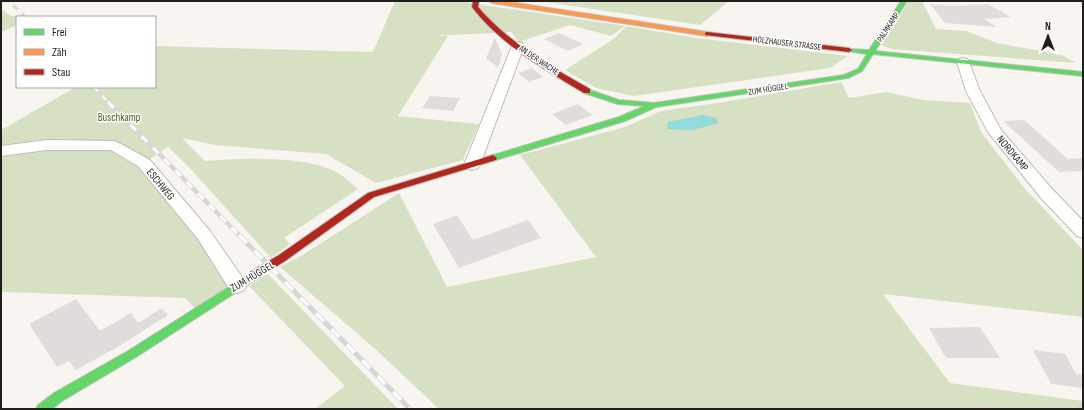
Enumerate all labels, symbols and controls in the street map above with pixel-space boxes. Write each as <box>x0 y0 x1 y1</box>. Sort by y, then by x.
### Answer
street label: PALMKAMP <box>875 10 902 44</box>
legend <box>16 16 156 88</box>
north arrow <box>1028 16 1068 56</box>
text: N <box>1045 20 1051 33</box>
text: Frei <box>52 25 67 40</box>
street label: HOLZHAUSER STRASSE <box>752 34 822 53</box>
street label: AN DER WACHE <box>516 43 561 78</box>
text: Zäh <box>52 45 67 60</box>
text: Stau <box>52 65 70 80</box>
street label: ZUM HÜGGEL <box>747 81 789 98</box>
park label: Buschkamp <box>98 111 140 124</box>
street label: NORDKAMP <box>994 133 1031 174</box>
street label: ESCHWEG <box>144 166 178 203</box>
street label: ZUM HÜGGEL <box>228 258 277 295</box>

